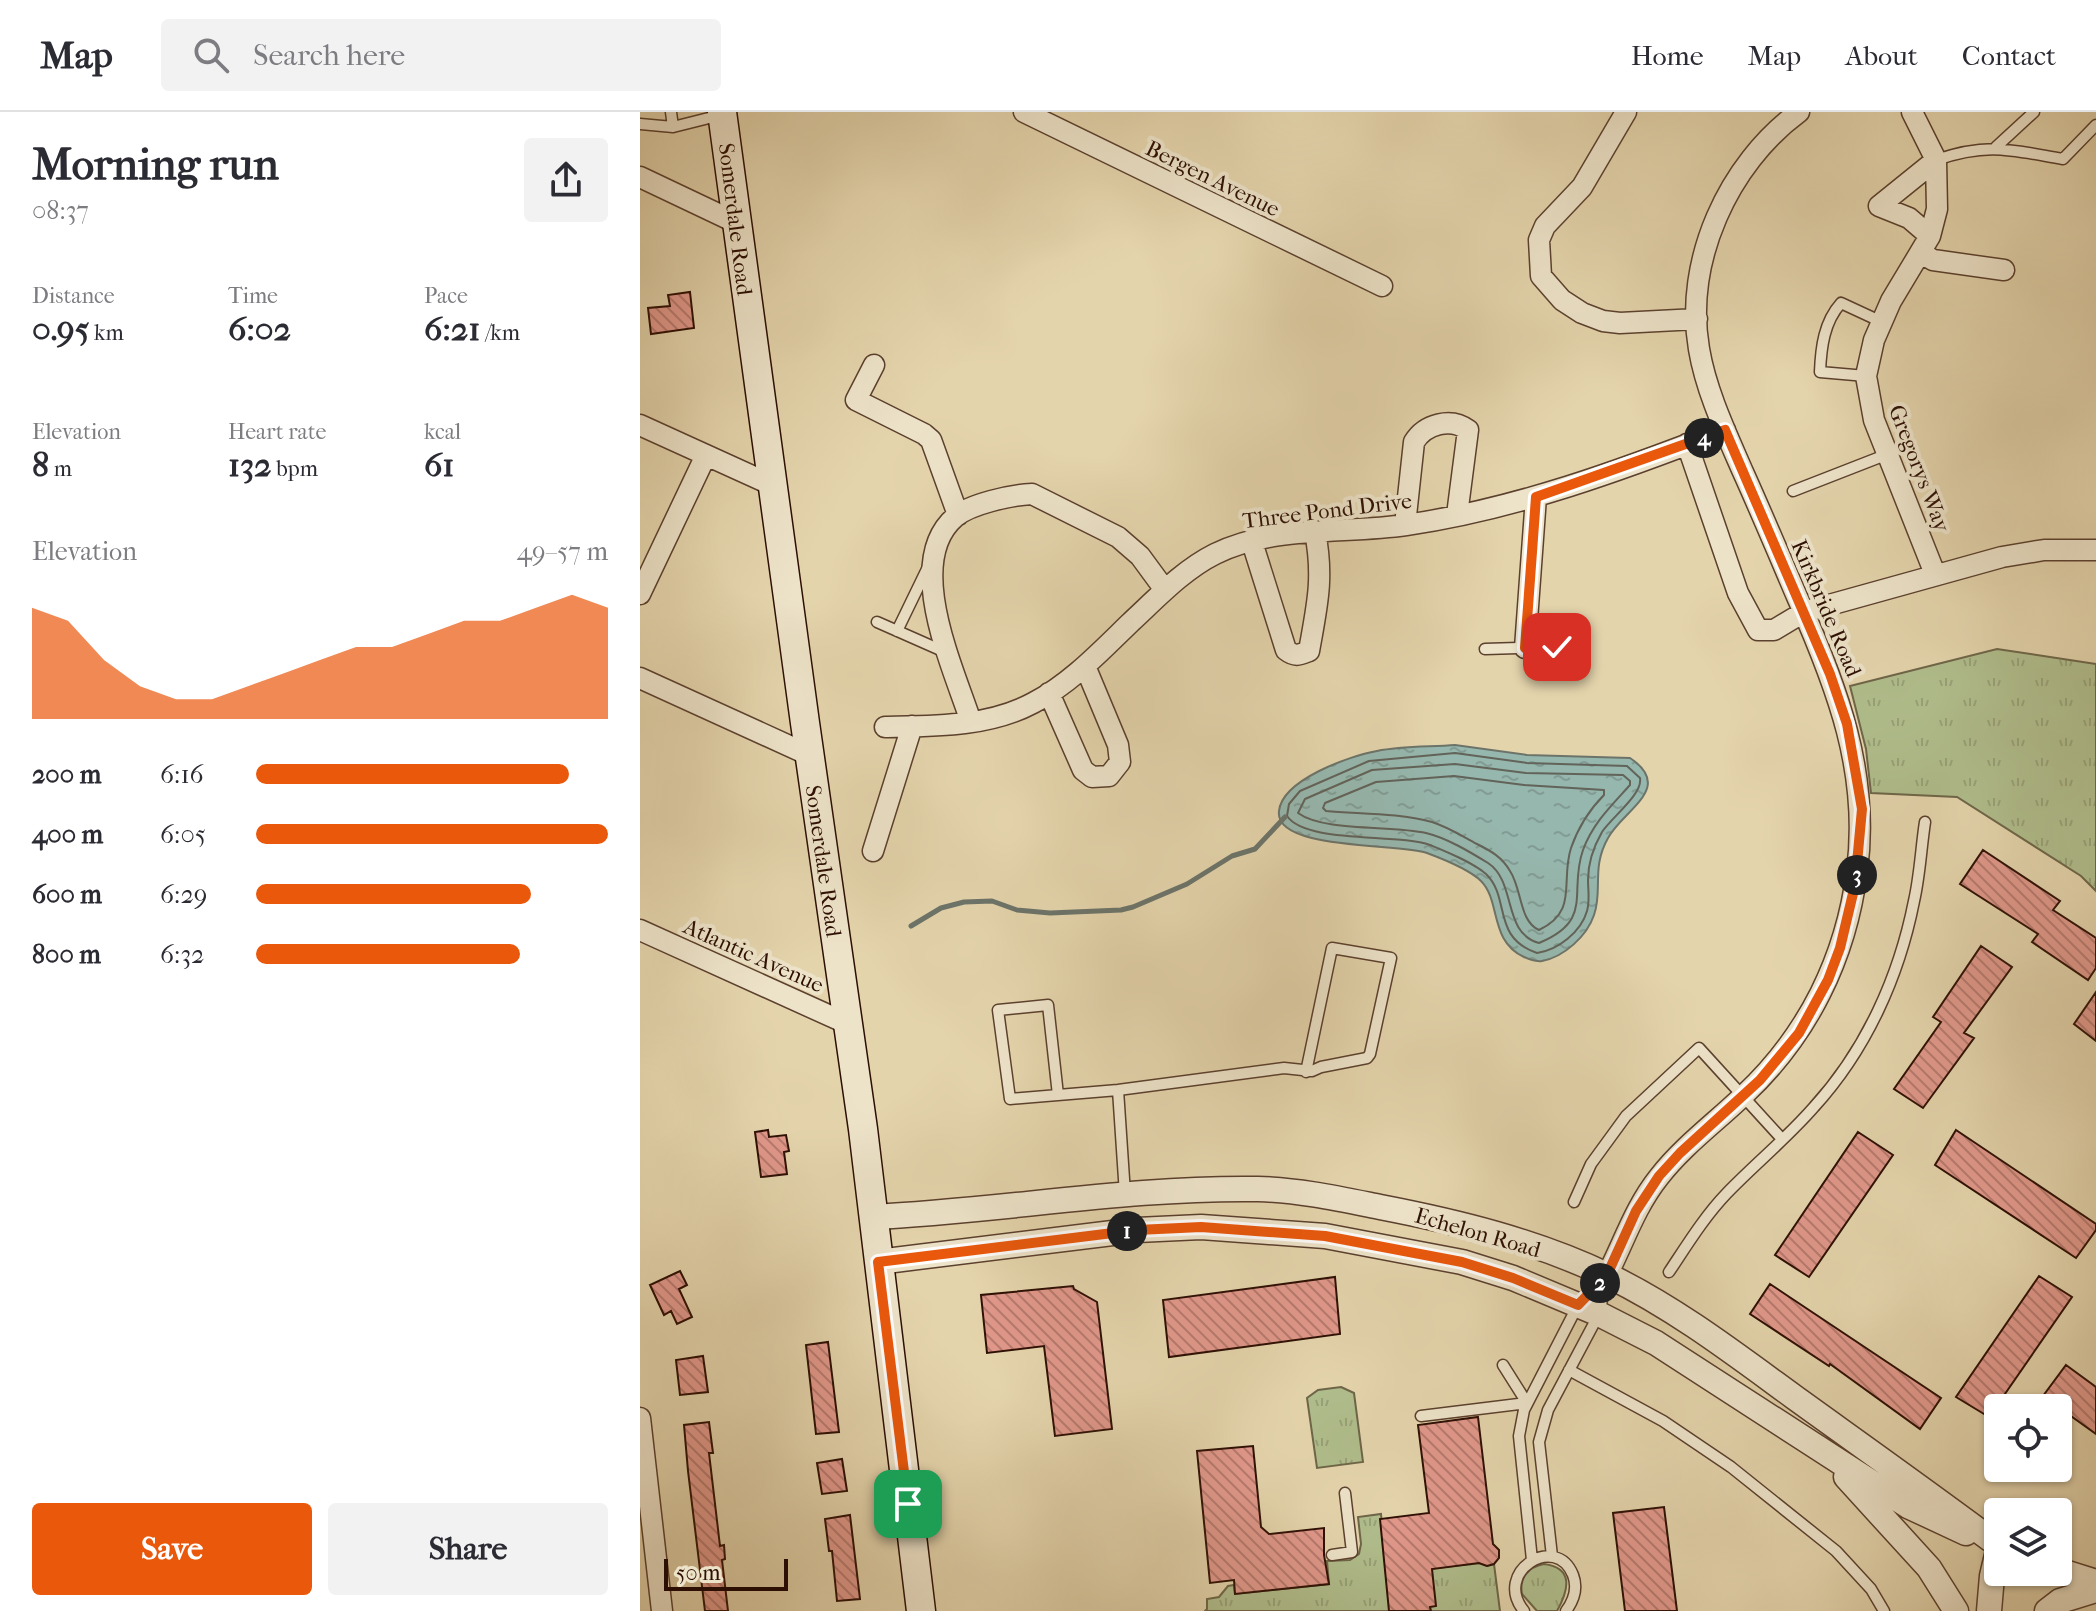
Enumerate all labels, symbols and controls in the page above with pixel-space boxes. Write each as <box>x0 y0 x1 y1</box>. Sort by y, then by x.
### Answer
search box <box>161 19 721 91</box>
text: Map <box>40 33 113 78</box>
icon: search <box>189 33 233 77</box>
text: Search here <box>253 38 405 73</box>
text: Home <box>1631 39 1704 72</box>
text: Map <box>1748 39 1801 72</box>
text: About <box>1845 39 1918 72</box>
text: Contact <box>1962 39 2056 72</box>
street label: Bergen Avenue <box>1141 135 1284 223</box>
button: share <box>524 138 608 222</box>
text: Morning run <box>32 139 279 190</box>
street label: Somerdale Road <box>713 141 757 298</box>
text: 08:37 <box>32 195 89 226</box>
text: Distance <box>32 283 115 309</box>
text: Time <box>228 283 278 309</box>
text: Pace <box>424 283 468 309</box>
text: 0.95 <box>32 309 89 349</box>
text: 6:02 <box>228 309 291 349</box>
text: 6:21 <box>424 309 480 349</box>
text: km <box>89 320 124 346</box>
text: /km <box>480 320 520 346</box>
street label: Gregorys Way <box>1883 401 1956 537</box>
pin: 4 <box>1684 418 1724 458</box>
text: Elevation <box>32 419 121 445</box>
text: Heart rate <box>228 419 327 445</box>
text: kcal <box>424 419 461 445</box>
text: 4 <box>1698 425 1711 451</box>
text: 8 <box>32 445 49 485</box>
text: 132 <box>228 445 272 485</box>
text: 61 <box>424 445 454 485</box>
text: m <box>49 456 72 482</box>
text: bpm <box>272 456 318 482</box>
street label: Three Pond Drive <box>1241 488 1413 534</box>
text: Elevation <box>32 536 137 567</box>
text: 49–57 m <box>517 536 608 567</box>
street label: Kirkbride Road <box>1785 536 1867 682</box>
pin <box>1523 613 1591 681</box>
icon: check <box>1535 625 1579 669</box>
text: 200 m <box>32 759 101 790</box>
text: 6:16 <box>160 759 204 790</box>
street label: Somerdale Road <box>799 783 847 940</box>
text: 400 m <box>32 819 103 850</box>
text: 6:05 <box>160 819 206 850</box>
pin: 3 <box>1837 855 1877 895</box>
text: 3 <box>1852 862 1862 888</box>
text: 600 m <box>32 879 102 910</box>
text: 6:29 <box>160 879 207 910</box>
street label: Atlantic Avenue <box>679 913 828 998</box>
text: 800 m <box>32 939 101 970</box>
text: 6:32 <box>160 939 204 970</box>
street label: Echelon Road <box>1412 1203 1545 1264</box>
pin: 1 <box>1107 1211 1147 1251</box>
text: 1 <box>1123 1218 1131 1244</box>
pin: 2 <box>1580 1263 1620 1303</box>
text: 2 <box>1594 1270 1606 1296</box>
map controls <box>1984 1394 2072 1586</box>
button: locate <box>1984 1394 2072 1482</box>
pin <box>874 1470 942 1538</box>
icon: arrive <box>886 1482 930 1526</box>
button: layers <box>1984 1498 2072 1586</box>
button: Save <box>32 1503 312 1595</box>
button: Share <box>328 1503 608 1595</box>
scale bar <box>664 1555 788 1591</box>
text: 50 m <box>676 1560 721 1586</box>

